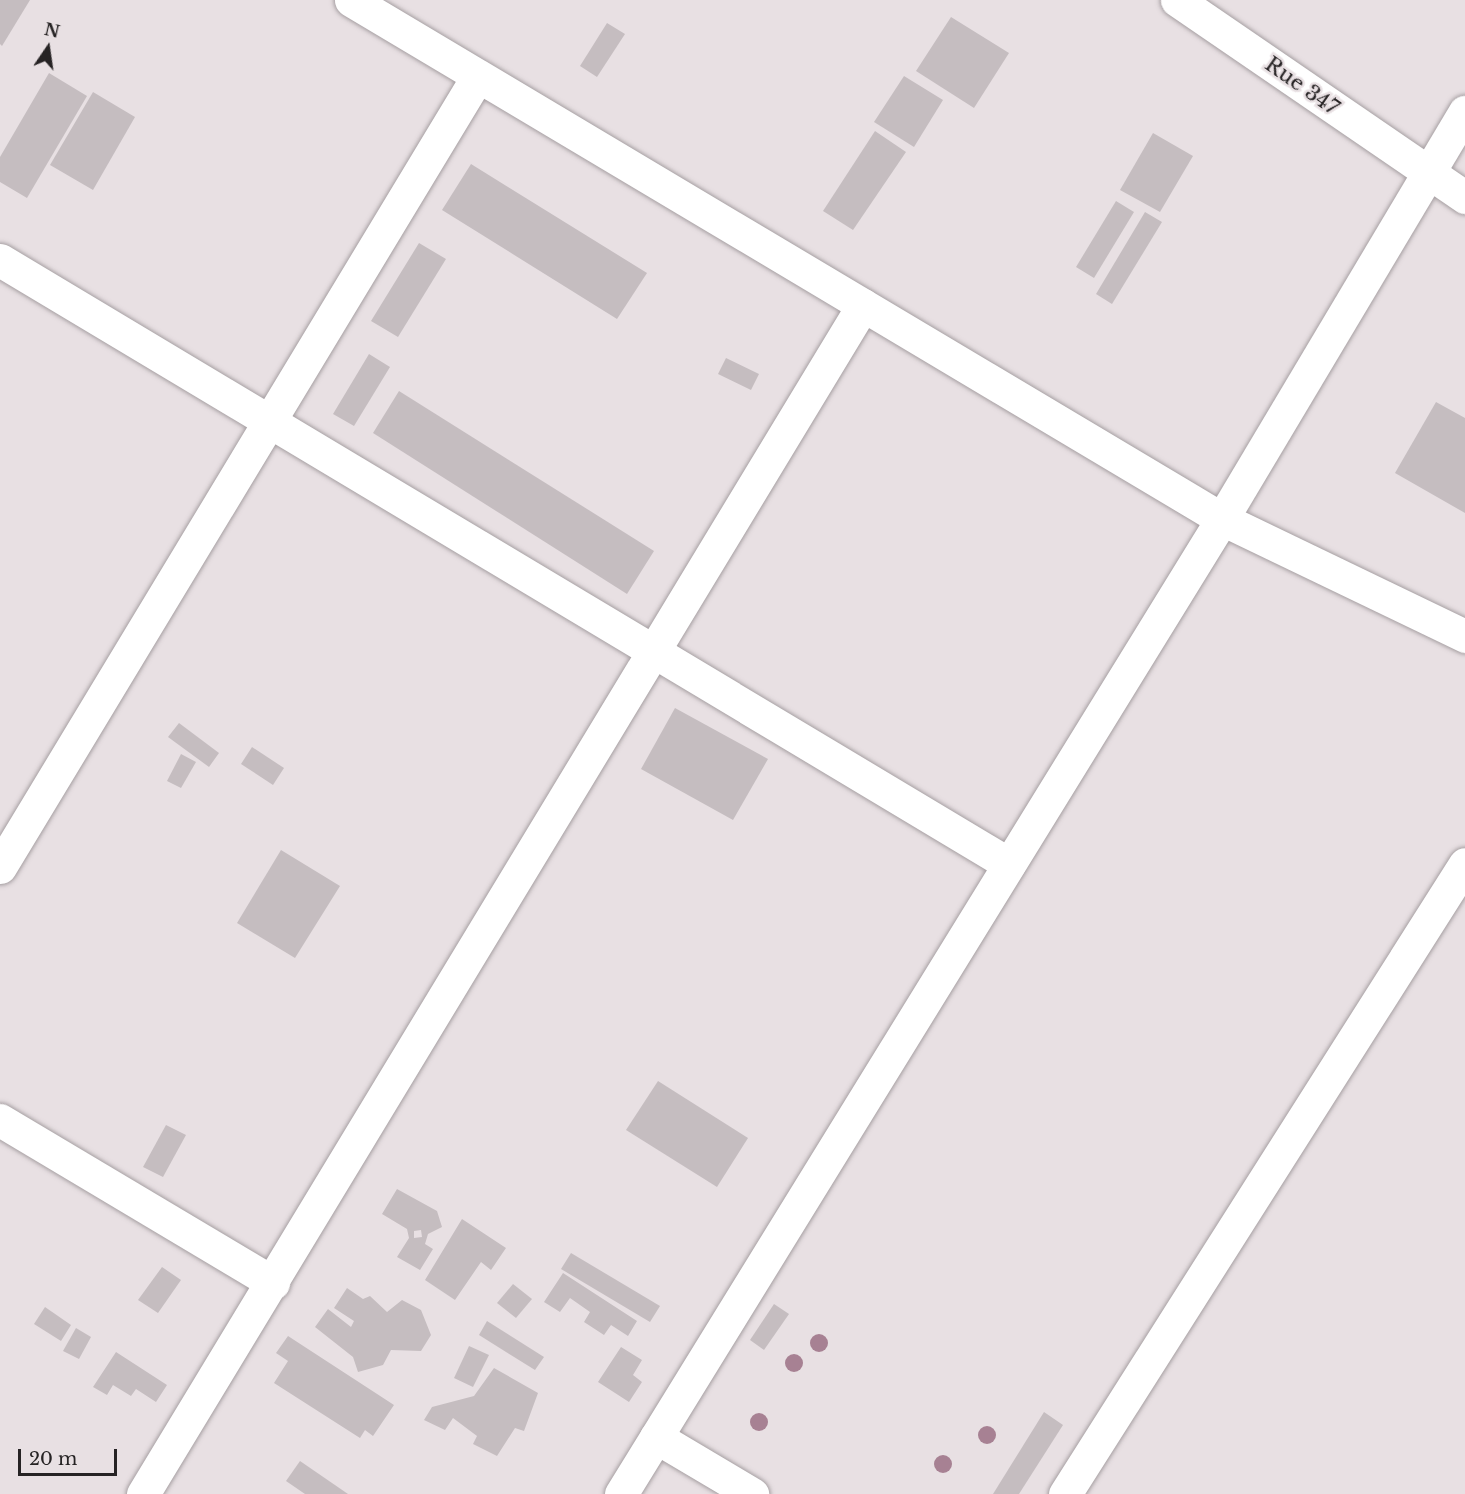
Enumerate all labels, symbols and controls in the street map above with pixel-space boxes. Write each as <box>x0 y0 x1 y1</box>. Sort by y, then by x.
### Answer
north arrow <box>18 18 78 78</box>
text: N <box>42 19 62 42</box>
street label: Rue 347 <box>1260 51 1344 121</box>
scale bar <box>21 1437 120 1475</box>
text: 20 m <box>29 1448 77 1470</box>

